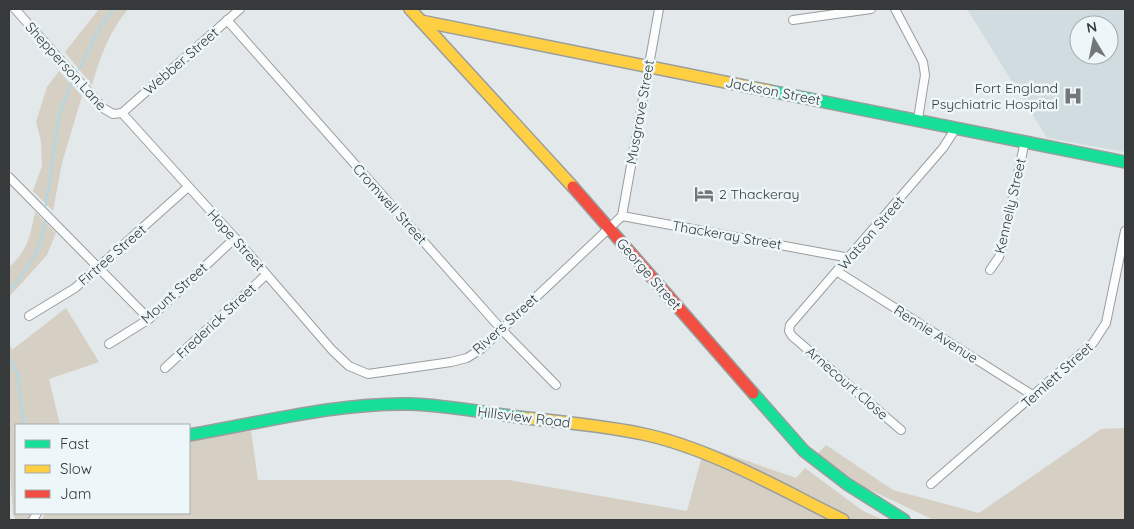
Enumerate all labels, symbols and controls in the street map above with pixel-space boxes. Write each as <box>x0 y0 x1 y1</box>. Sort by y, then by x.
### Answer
north arrow <box>1069 15 1119 65</box>
text: N <box>1085 17 1098 37</box>
street label: Shepperson Lane <box>22 18 111 114</box>
street label: Webber Street <box>140 23 222 98</box>
street label: Musgrave Street <box>622 58 658 166</box>
street label: Jackson Street <box>724 73 822 109</box>
place label: Fort England Psychiatric Hospital <box>931 79 1058 113</box>
hospital icon: Fort England Psychiatric Hospital <box>1062 85 1084 107</box>
street label: Kennelly Street <box>990 156 1030 255</box>
street label: Cromwell Street <box>349 160 431 248</box>
hotel icon: 2 Thackeray <box>693 183 715 205</box>
place label: 2 Thackeray <box>719 185 799 203</box>
street label: Watson Street <box>834 192 908 274</box>
street label: Hope Street <box>204 205 269 275</box>
street label: Thackeray Street <box>671 217 783 254</box>
street label: Firtree Street <box>74 220 150 289</box>
street label: George Street <box>613 234 685 314</box>
street label: Mount Street <box>137 258 211 327</box>
street label: Frederick Street <box>172 279 260 363</box>
street label: Rivers Street <box>469 290 542 358</box>
street label: Rennie Avenue <box>891 301 982 367</box>
street label: Temlett Street <box>1018 338 1097 412</box>
street label: Arnecourt Close <box>802 342 892 424</box>
street label: Hillsview Road <box>477 402 571 432</box>
legend <box>15 424 190 514</box>
text: Fast <box>60 434 89 453</box>
text: Slow <box>60 459 92 478</box>
text: Jam <box>60 484 91 503</box>

